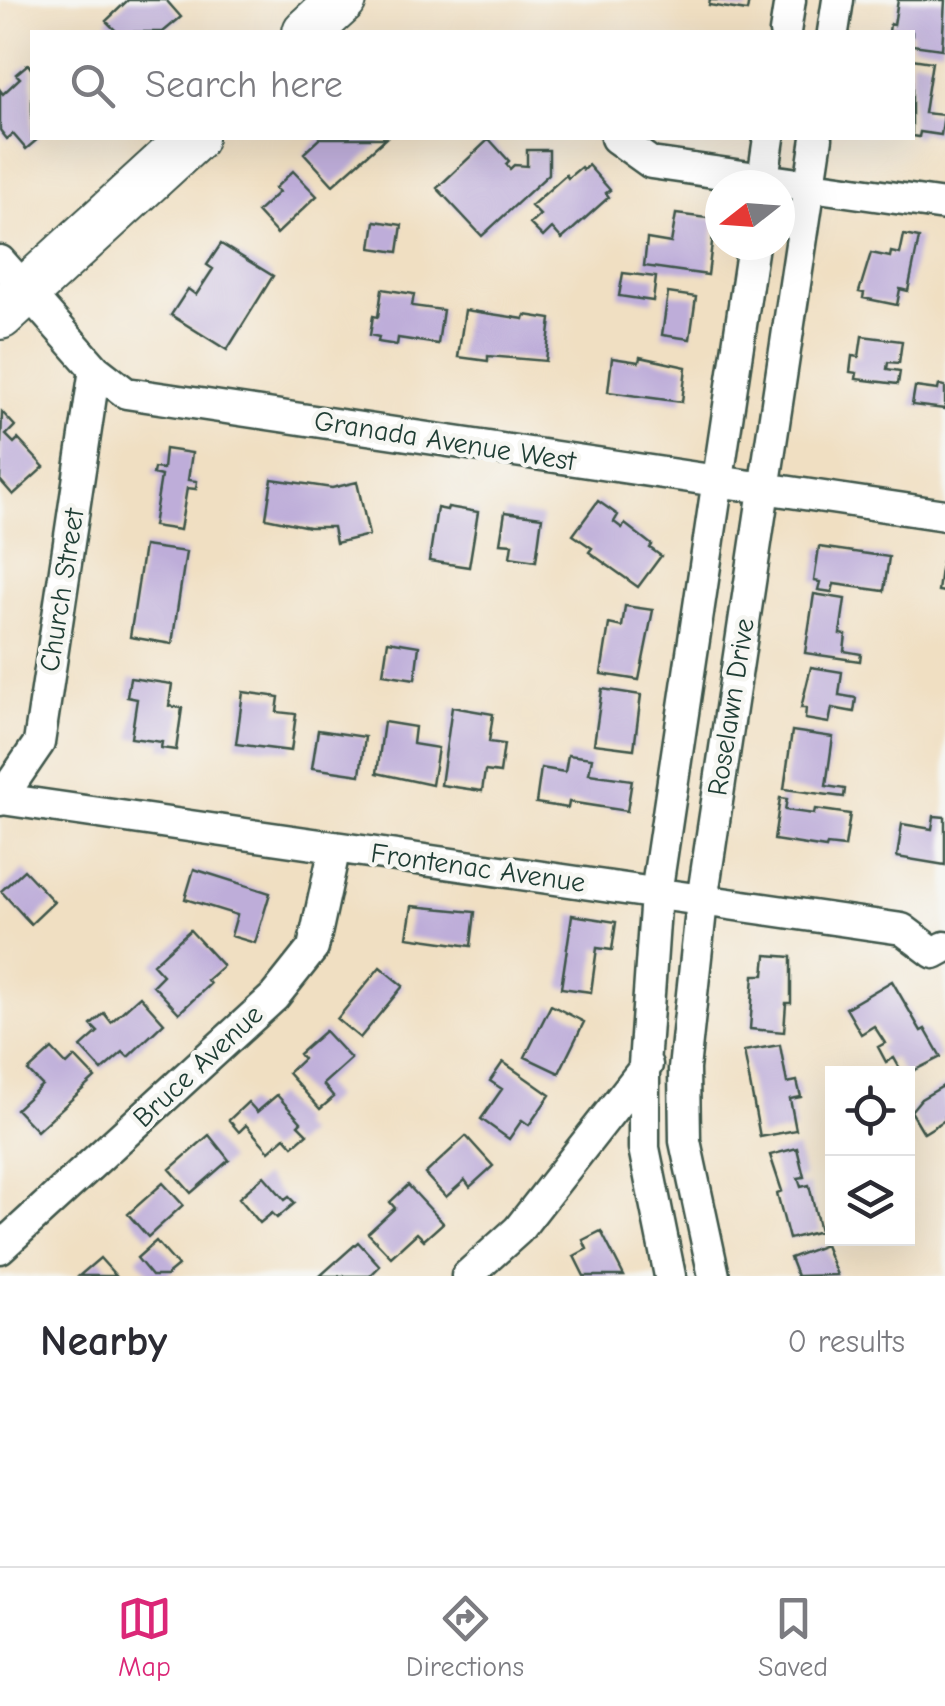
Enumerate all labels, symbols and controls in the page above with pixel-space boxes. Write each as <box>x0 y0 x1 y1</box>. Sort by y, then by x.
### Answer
search box <box>30 30 915 140</box>
icon: search <box>65 58 120 113</box>
text: Search here <box>145 63 343 107</box>
north arrow <box>705 170 795 260</box>
street label: Granada Avenue West <box>312 405 579 478</box>
street label: Church Street <box>33 505 91 674</box>
street label: Roselawn Drive <box>701 616 761 798</box>
street label: Frontenac Avenue <box>369 837 587 899</box>
street label: Bruce Avenue <box>127 998 269 1134</box>
map controls <box>825 1066 915 1246</box>
button: locate <box>825 1066 915 1156</box>
button: layers <box>825 1156 915 1246</box>
text: Nearby <box>40 1317 167 1366</box>
text: 0 results <box>788 1323 905 1360</box>
tab: Map <box>117 1591 172 1683</box>
tab: Directions <box>406 1591 524 1683</box>
tab: Saved <box>758 1591 828 1683</box>

